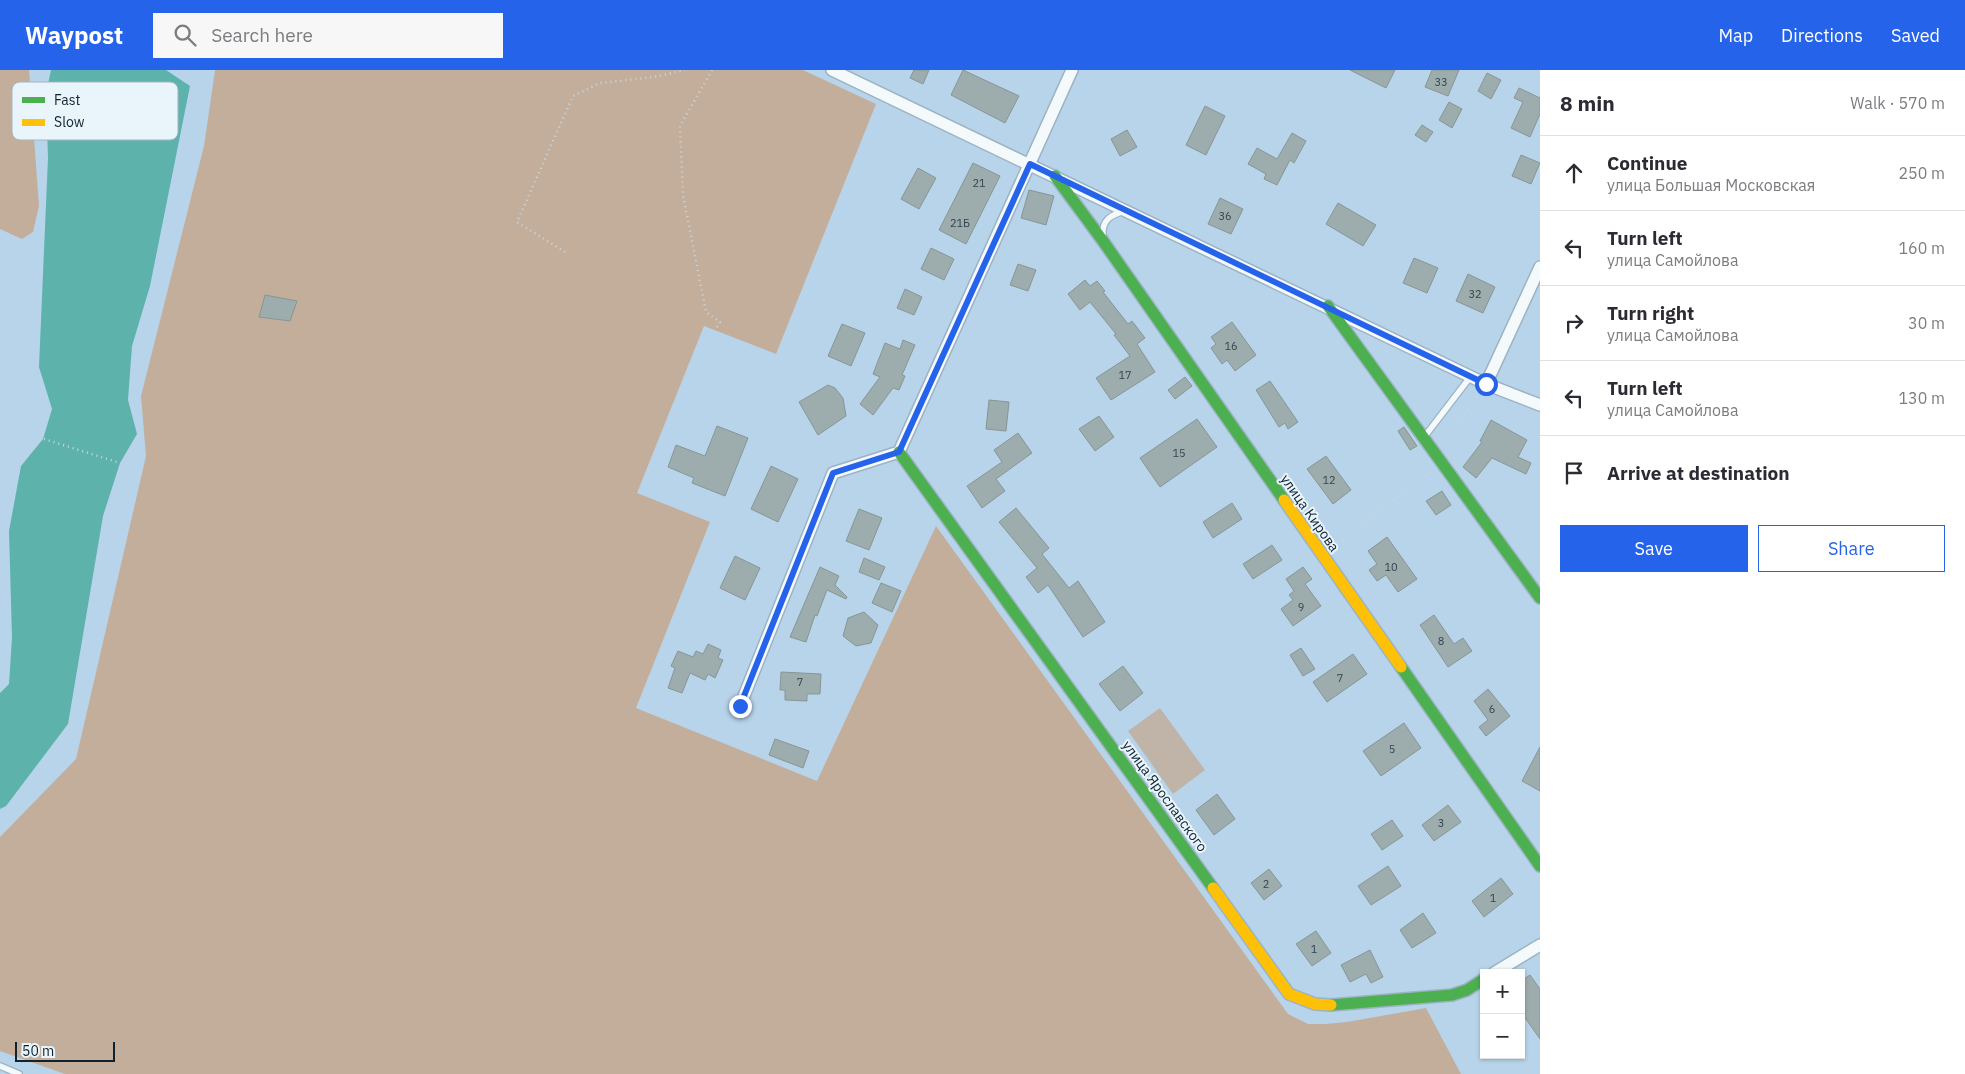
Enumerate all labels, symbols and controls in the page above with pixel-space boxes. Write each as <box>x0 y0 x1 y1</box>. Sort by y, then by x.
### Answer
search box <box>153 13 503 58</box>
text: Waypost <box>25 19 123 51</box>
icon: search <box>171 21 199 49</box>
text: Search here <box>211 23 313 47</box>
text: Map <box>1718 24 1753 47</box>
text: Directions <box>1781 24 1863 47</box>
text: Saved <box>1891 24 1940 47</box>
house number: 33 <box>1434 75 1448 89</box>
legend <box>12 82 178 140</box>
text: 8 min <box>1560 89 1615 117</box>
text: Fast <box>54 91 80 109</box>
text: Walk · 570 m <box>1850 93 1945 113</box>
text: Slow <box>54 113 85 131</box>
text: Continue <box>1607 151 1687 175</box>
icon: ahead <box>1560 159 1588 187</box>
text: 250 m <box>1898 163 1945 183</box>
text: улица Большая Московская <box>1607 175 1815 195</box>
house number: 21 <box>972 176 986 190</box>
house number: 36 <box>1218 209 1232 223</box>
house number: 21Б <box>950 216 970 230</box>
text: Turn left <box>1607 226 1683 250</box>
icon: left <box>1560 234 1588 262</box>
text: 160 m <box>1898 238 1945 258</box>
text: улица Самойлова <box>1607 250 1738 270</box>
house number: 32 <box>1468 287 1482 301</box>
text: Turn right <box>1607 301 1694 325</box>
icon: right <box>1560 309 1588 337</box>
text: 30 m <box>1908 313 1945 333</box>
text: улица Самойлова <box>1607 325 1738 345</box>
house number: 16 <box>1224 339 1238 353</box>
house number: 17 <box>1118 368 1132 382</box>
route start <box>1475 373 1498 396</box>
text: Turn left <box>1607 376 1683 400</box>
icon: left <box>1560 384 1588 412</box>
text: 130 m <box>1898 388 1945 408</box>
text: улица Самойлова <box>1607 400 1738 420</box>
house number: 15 <box>1172 446 1186 460</box>
icon: arrive <box>1560 459 1588 487</box>
text: Arrive at destination <box>1607 461 1790 485</box>
street label: улица Кирова <box>1277 471 1344 556</box>
house number: 12 <box>1322 473 1336 487</box>
button: Save <box>1560 525 1748 572</box>
button: Share <box>1758 525 1945 572</box>
house number: 10 <box>1384 560 1398 574</box>
house number: 9 <box>1298 600 1304 614</box>
house number: 8 <box>1438 634 1444 648</box>
house number: 7 <box>1337 671 1343 685</box>
house number: 7 <box>797 675 803 689</box>
route end <box>729 695 752 718</box>
house number: 6 <box>1489 702 1495 716</box>
street label: улица Ярославского <box>1119 737 1212 855</box>
house number: 5 <box>1389 742 1395 756</box>
house number: 3 <box>1438 816 1444 830</box>
house number: 2 <box>1263 877 1269 891</box>
house number: 1 <box>1490 891 1497 905</box>
house number: 1 <box>1311 942 1318 956</box>
map controls <box>1480 969 1525 1059</box>
button: + <box>1480 969 1525 1014</box>
button: − <box>1480 1014 1525 1059</box>
scale bar <box>15 1039 115 1062</box>
text: 50 m <box>22 1042 54 1060</box>

